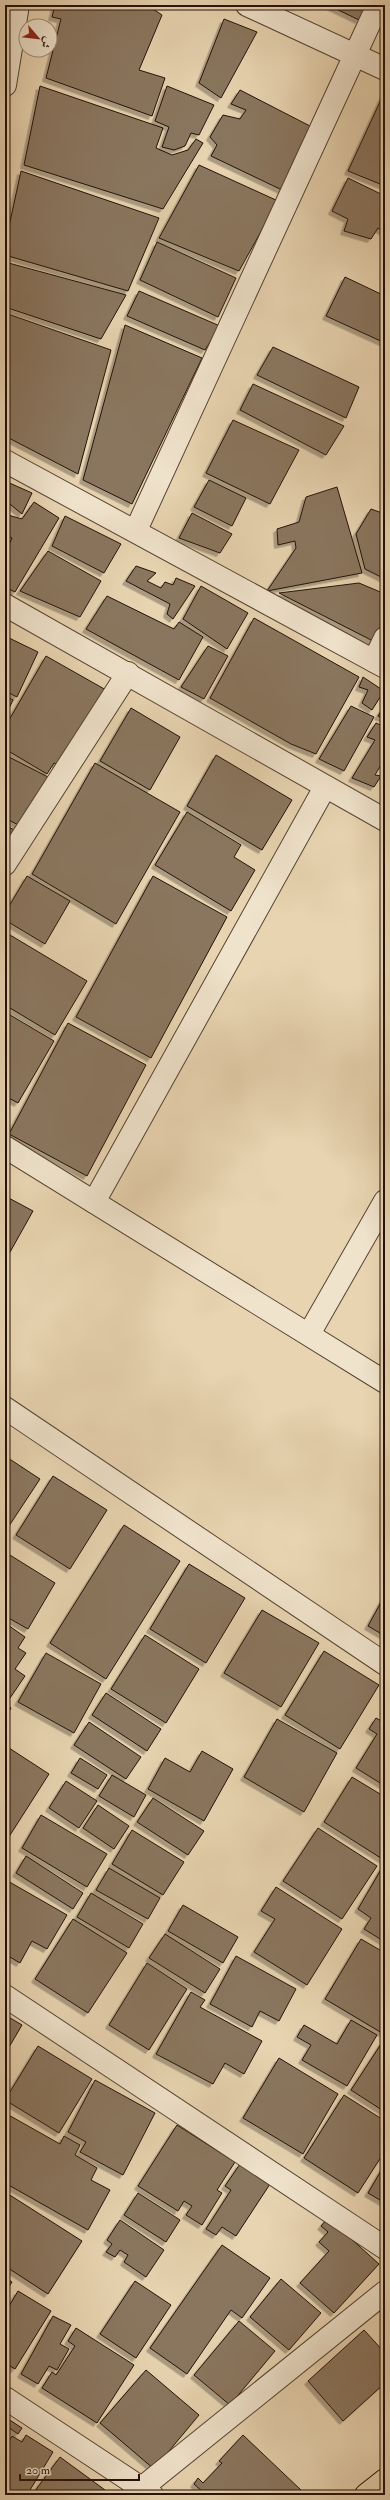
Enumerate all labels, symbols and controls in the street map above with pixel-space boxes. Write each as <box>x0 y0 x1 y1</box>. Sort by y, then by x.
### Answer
north arrow <box>18 18 58 58</box>
text: ش <box>38 35 55 50</box>
scale bar <box>20 2456 139 2482</box>
text: 20 m <box>26 2463 51 2478</box>

